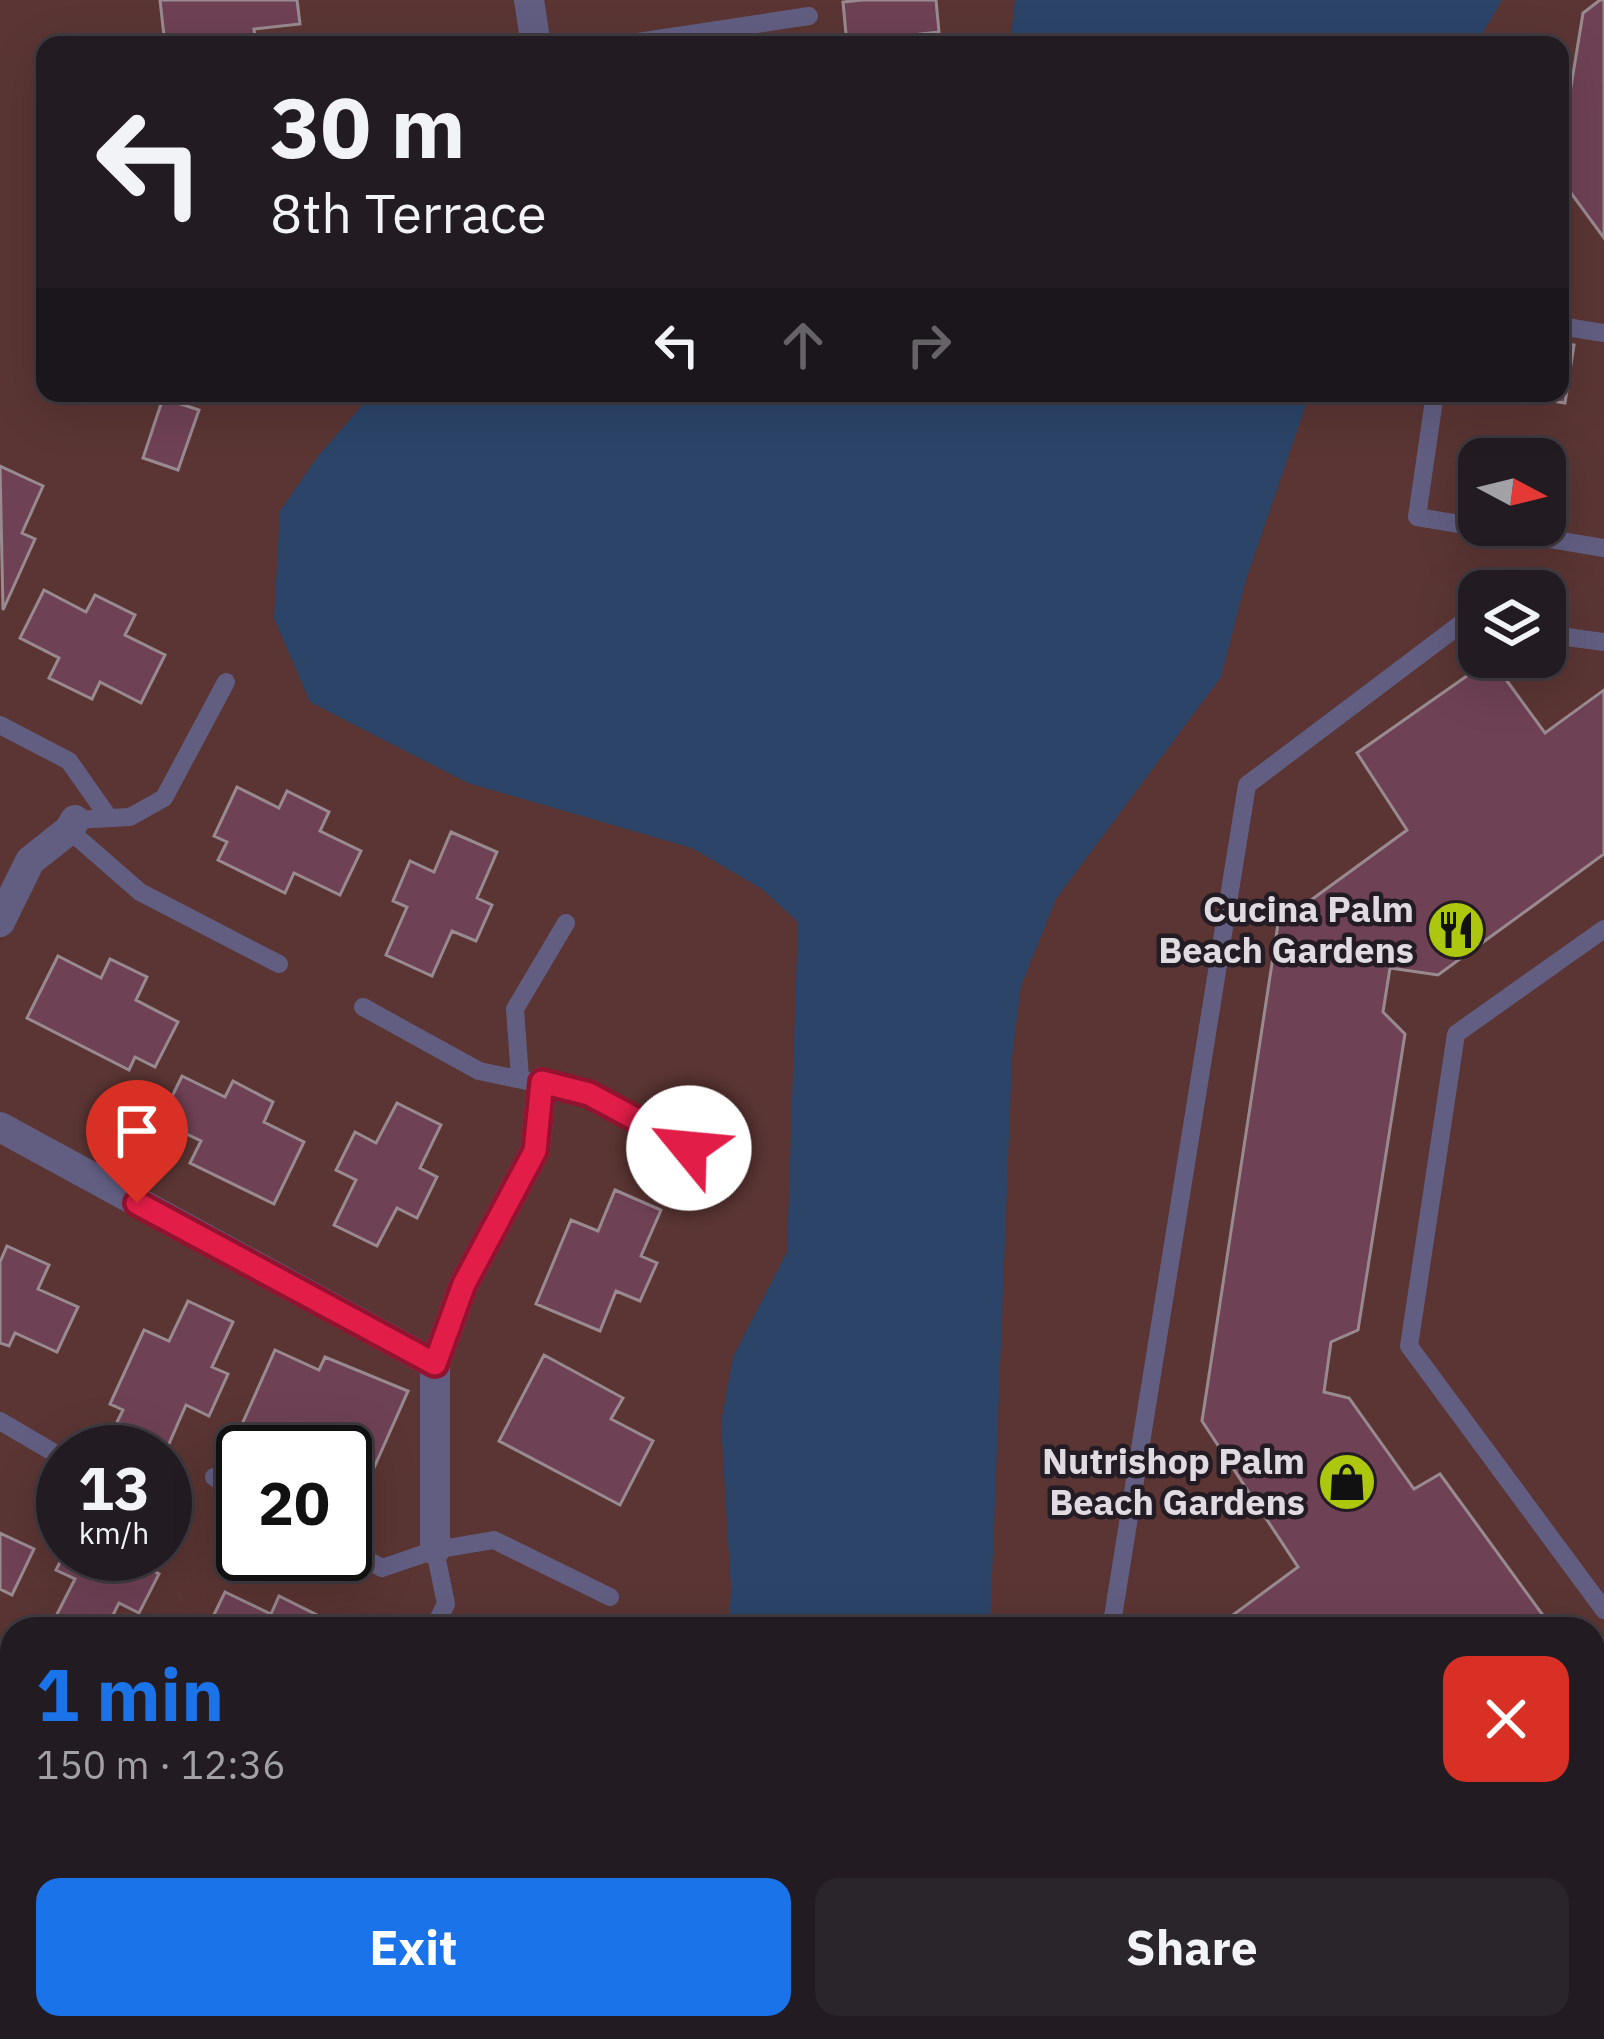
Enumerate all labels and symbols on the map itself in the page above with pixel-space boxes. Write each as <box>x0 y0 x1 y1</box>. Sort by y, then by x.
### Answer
north arrow <box>1458 438 1566 546</box>
place label: Cucina Palm Beach Gardens <box>1158 885 1414 973</box>
restaurant icon: Cucina Palm Beach Gardens <box>1425 899 1487 961</box>
pin <box>86 1080 188 1203</box>
position arrow <box>626 1085 752 1211</box>
speed limit sign: 20 <box>216 1425 372 1581</box>
place label: Nutrishop Palm Beach Gardens <box>1042 1437 1305 1525</box>
shop icon: Nutrishop Palm Beach Gardens <box>1316 1451 1378 1513</box>

